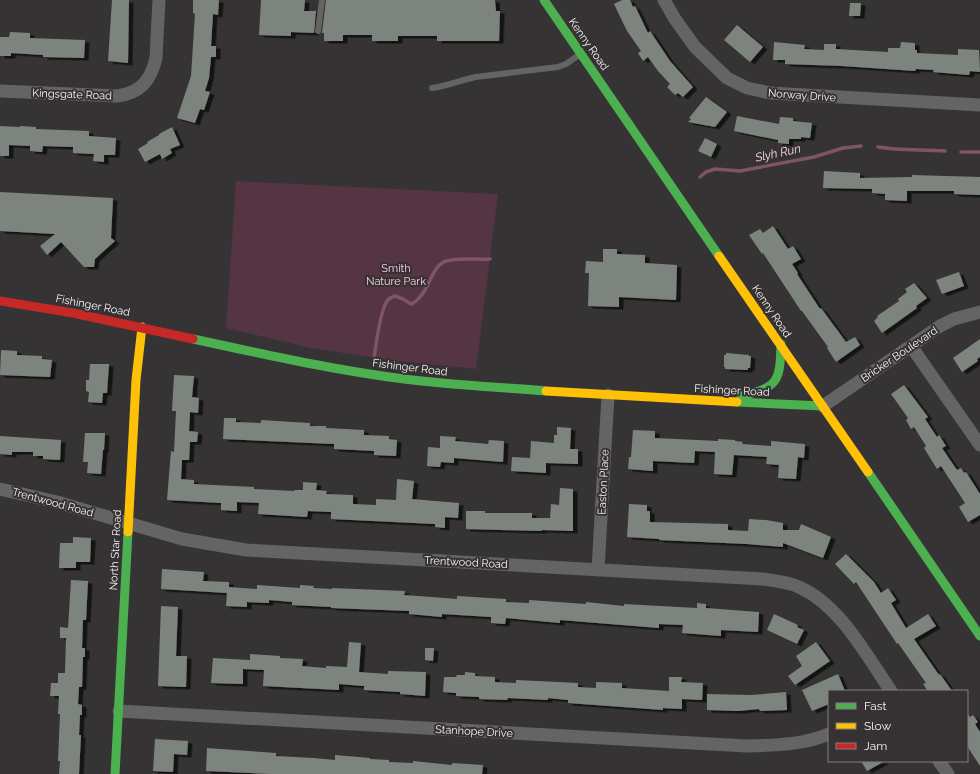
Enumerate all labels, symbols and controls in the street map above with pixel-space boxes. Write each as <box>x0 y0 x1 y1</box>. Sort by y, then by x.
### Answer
street label: Kenny Road <box>566 16 611 73</box>
street label: Kingsgate Road <box>32 87 112 102</box>
street label: Norway Drive <box>768 87 837 104</box>
water label: Slyh Run <box>753 141 802 165</box>
park label: Smith Nature Park <box>366 262 426 288</box>
street label: Kenny Road <box>749 282 794 340</box>
street label: Fishinger Road <box>55 292 131 319</box>
street label: Bricker Boulevard <box>858 324 940 385</box>
street label: Fishinger Road <box>372 356 448 379</box>
street label: Fishinger Road <box>694 382 770 399</box>
street label: Easton Place <box>595 448 612 515</box>
street label: Trentwood Road <box>11 485 95 520</box>
street label: North Star Road <box>107 509 124 591</box>
street label: Trentwood Road <box>424 554 508 571</box>
legend <box>828 690 968 762</box>
text: Fast <box>864 699 887 713</box>
text: Slow <box>864 719 891 733</box>
street label: Stanhope Drive <box>435 723 514 740</box>
text: Jam <box>864 739 887 753</box>

